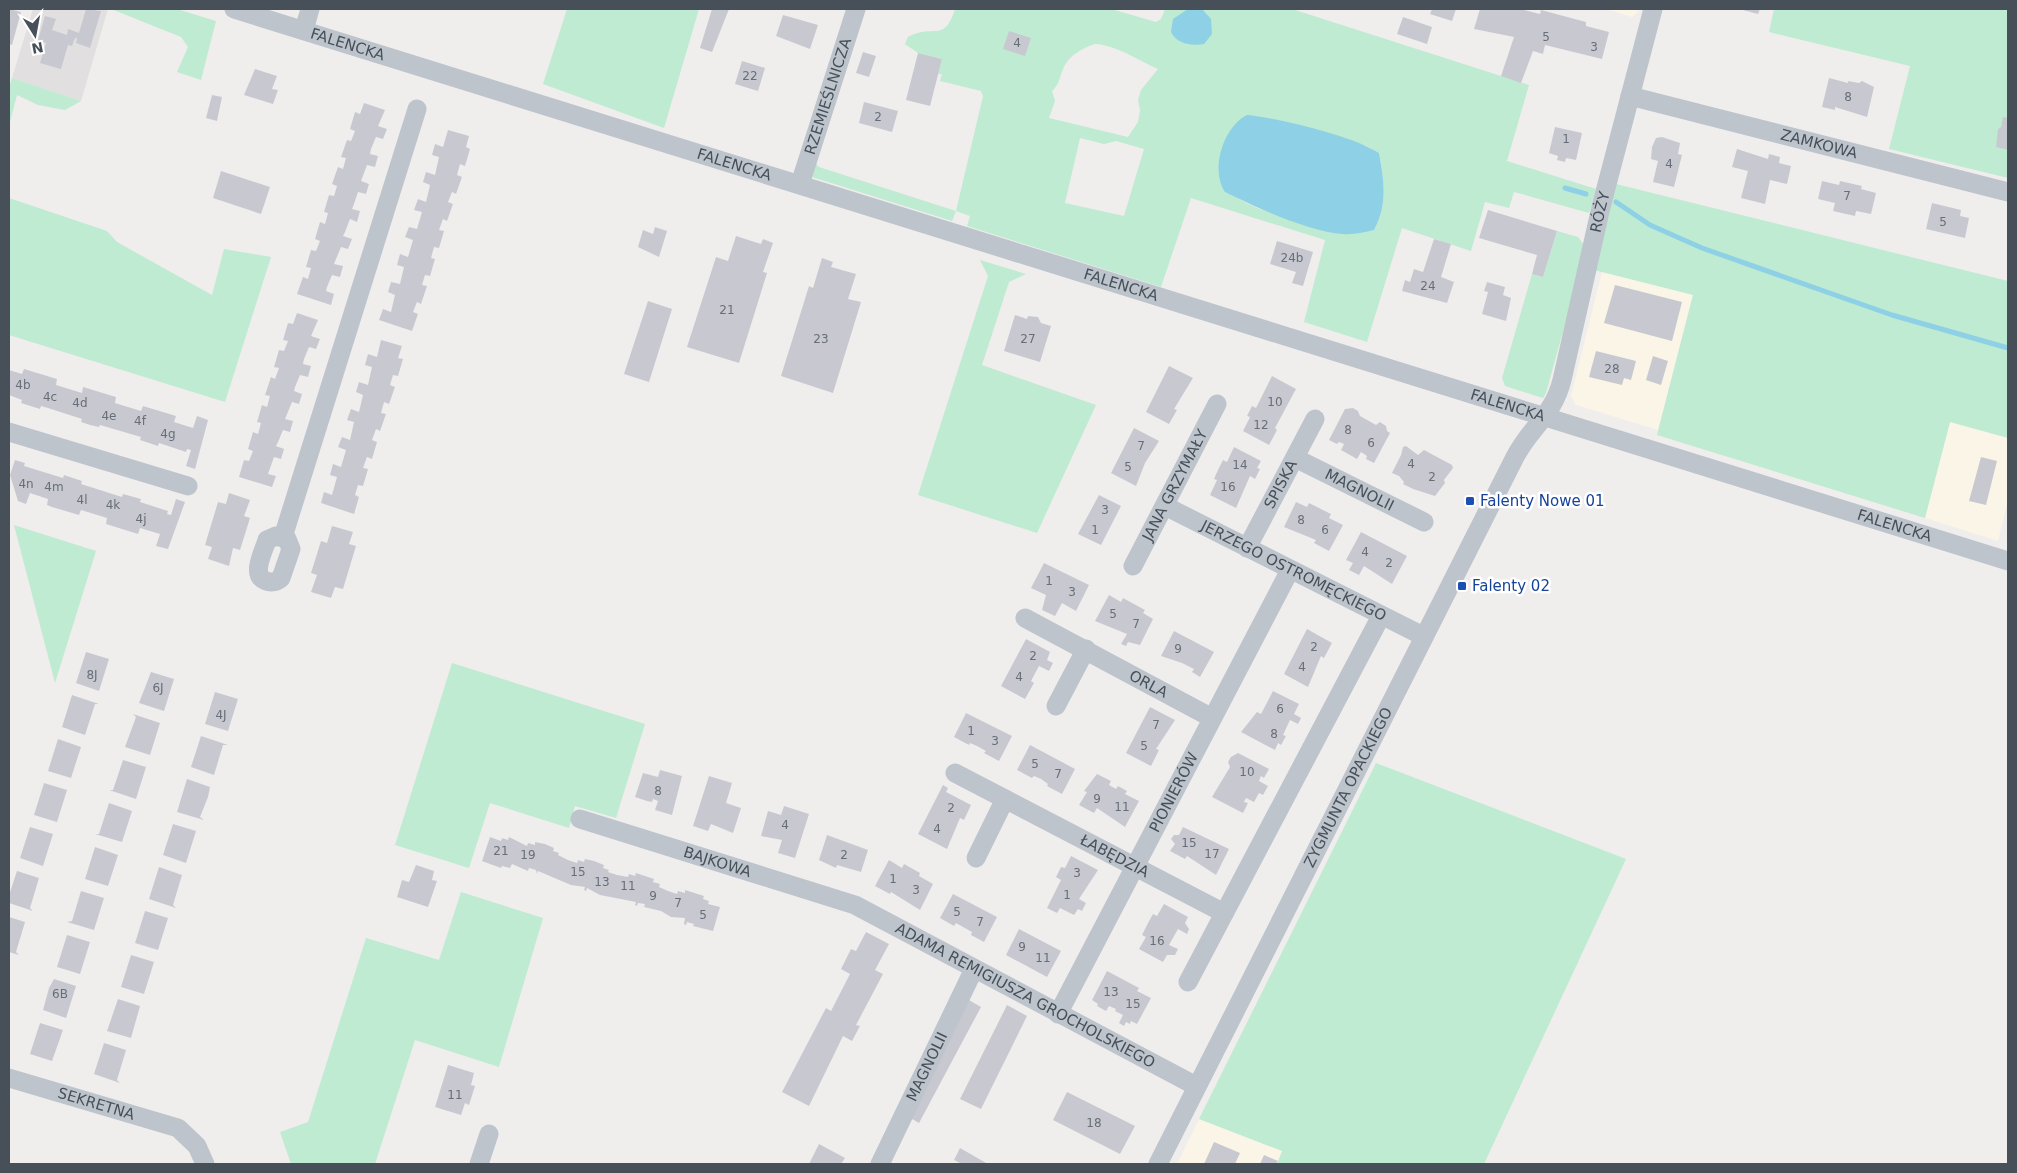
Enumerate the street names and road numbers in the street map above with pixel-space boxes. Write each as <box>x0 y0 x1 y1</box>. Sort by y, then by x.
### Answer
street label: FALENCKA <box>308 24 388 65</box>
street label: RZEMIEŚLNICZA <box>801 35 855 157</box>
street label: ZAMKOWA <box>1779 126 1860 163</box>
street label: FALENCKA <box>695 145 774 185</box>
street label: RÓŻY <box>1586 189 1614 234</box>
street label: FALENCKA <box>1082 265 1161 305</box>
street label: FALENCKA <box>1468 385 1548 426</box>
street label: JANA GRZYMAŁY <box>1138 426 1212 545</box>
street label: SPISKA <box>1260 456 1301 512</box>
street label: MAGNOLII <box>1322 465 1397 515</box>
street label: FALENCKA <box>1855 506 1935 546</box>
street label: JERZEGO OSTROMĘCKIEGO <box>1197 516 1389 625</box>
street label: ORLA <box>1126 666 1172 702</box>
street label: ZYGMUNTA OPACKIEGO <box>1300 704 1396 870</box>
street label: PIONIERÓW <box>1146 749 1202 835</box>
street label: ŁABĘDZIA <box>1076 830 1153 882</box>
street label: BAJKOWA <box>681 843 754 881</box>
street label: ADAMA REMIGIUSZA GROCHOLSKIEGO <box>892 919 1158 1072</box>
street label: MAGNOLII <box>903 1029 951 1104</box>
street label: SEKRETNA <box>56 1084 138 1124</box>

